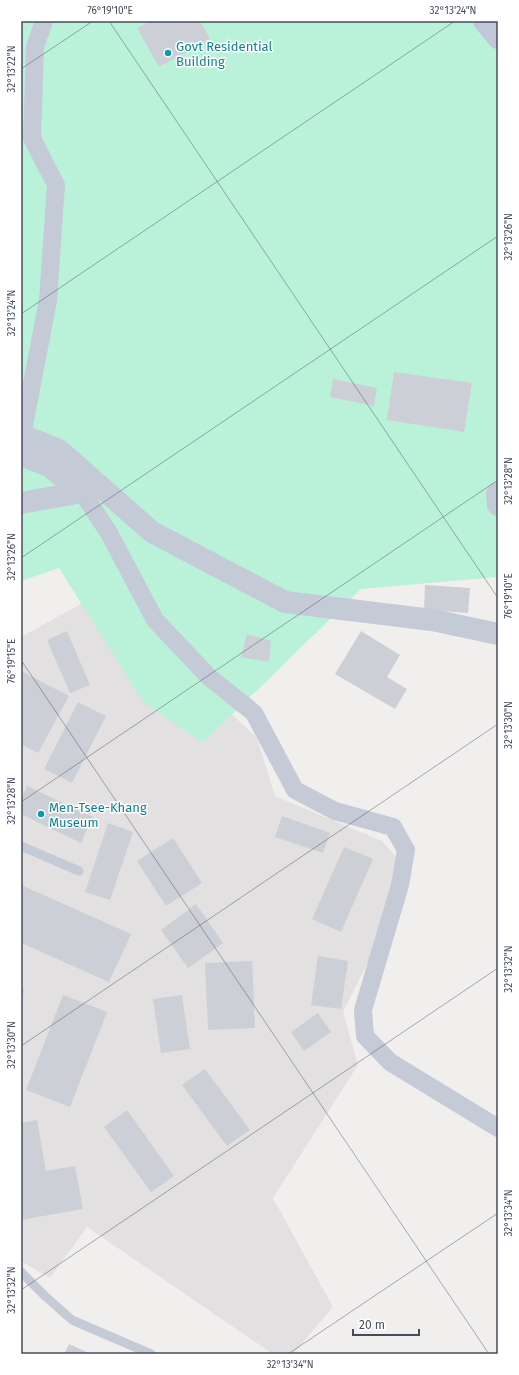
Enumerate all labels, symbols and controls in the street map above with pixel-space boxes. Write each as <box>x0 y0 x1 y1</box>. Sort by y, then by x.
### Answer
text: 76°19'10"E <box>87 5 133 17</box>
text: 32°13'24"N <box>430 5 476 17</box>
place label: Govt Residential Building <box>176 39 273 69</box>
text: 32°13'22"N <box>6 45 18 93</box>
marker: Govt Residential Building <box>163 48 173 58</box>
text: 32°13'26"N <box>503 213 515 261</box>
text: 32°13'24"N <box>6 290 18 336</box>
text: 32°13'28"N <box>503 457 515 505</box>
text: 32°13'26"N <box>6 533 18 581</box>
text: 76°19'10"E <box>503 573 515 619</box>
text: 76°19'15"E <box>6 639 18 683</box>
text: 32°13'30"N <box>503 701 515 749</box>
text: 32°13'28"N <box>6 777 18 825</box>
place label: Men-Tsee-Khang Museum <box>49 800 147 830</box>
marker: Men-Tsee-Khang Museum <box>36 809 46 819</box>
text: 32°13'32"N <box>503 945 515 993</box>
text: 32°13'30"N <box>6 1021 18 1069</box>
text: 32°13'34"N <box>503 1189 515 1237</box>
text: 32°13'32"N <box>6 1266 18 1314</box>
scale bar <box>353 1311 419 1337</box>
text: 20 m <box>359 1318 385 1332</box>
text: 32°13'34"N <box>266 1359 314 1371</box>

